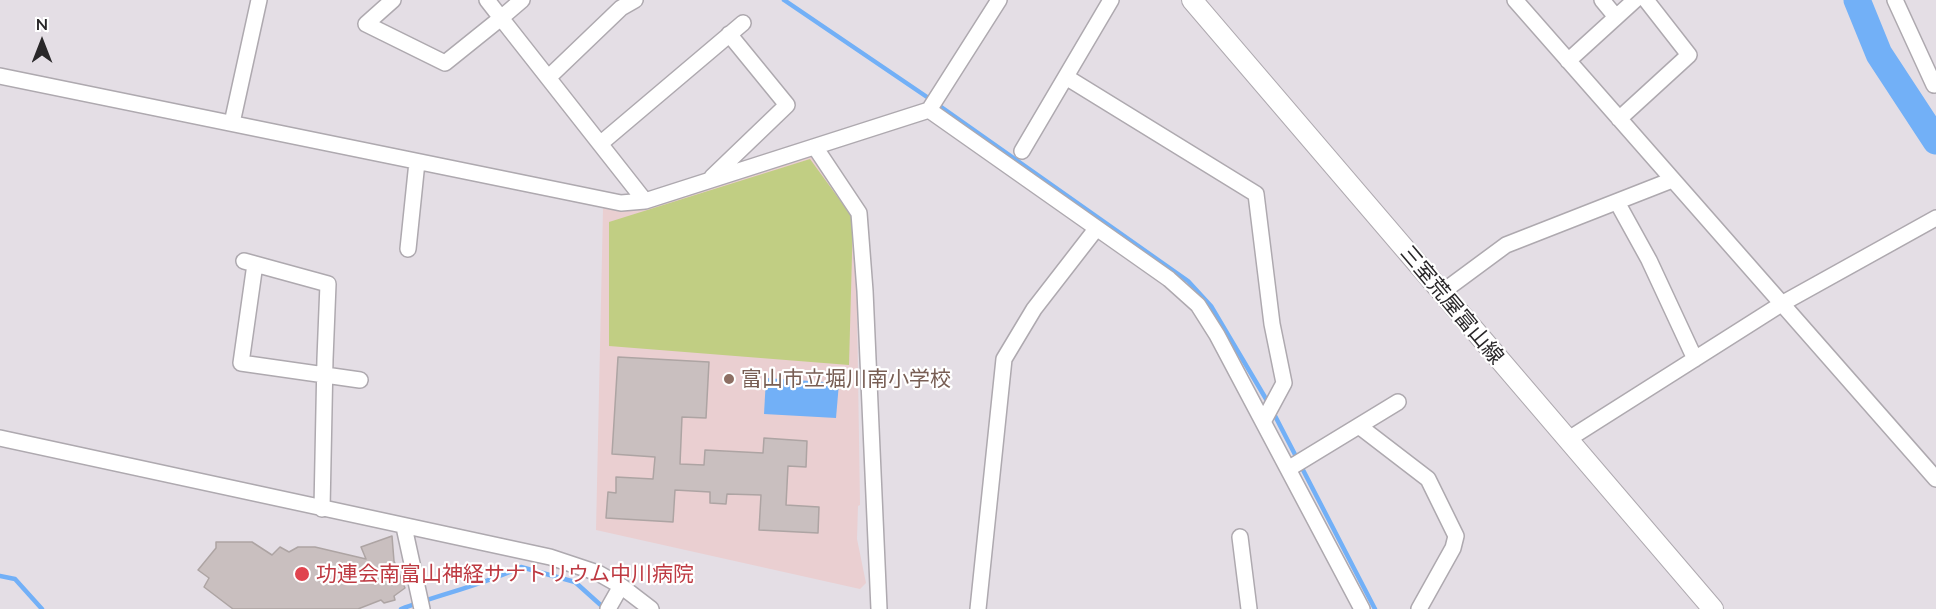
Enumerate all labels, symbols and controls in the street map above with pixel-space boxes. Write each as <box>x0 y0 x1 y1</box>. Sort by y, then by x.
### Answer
north arrow <box>12 12 72 72</box>
text: N <box>36 14 48 33</box>
street label: 三室荒屋富山線 <box>1395 241 1509 369</box>
place label: 富山市立堀川南小学校 <box>741 366 951 392</box>
marker: 富山市立堀川南小学校 <box>722 372 736 386</box>
place label: 功連会南富山神経サナトリウム中川病院 <box>316 561 694 587</box>
marker: 功連会南富山神経サナトリウム中川病院 <box>293 565 311 583</box>

